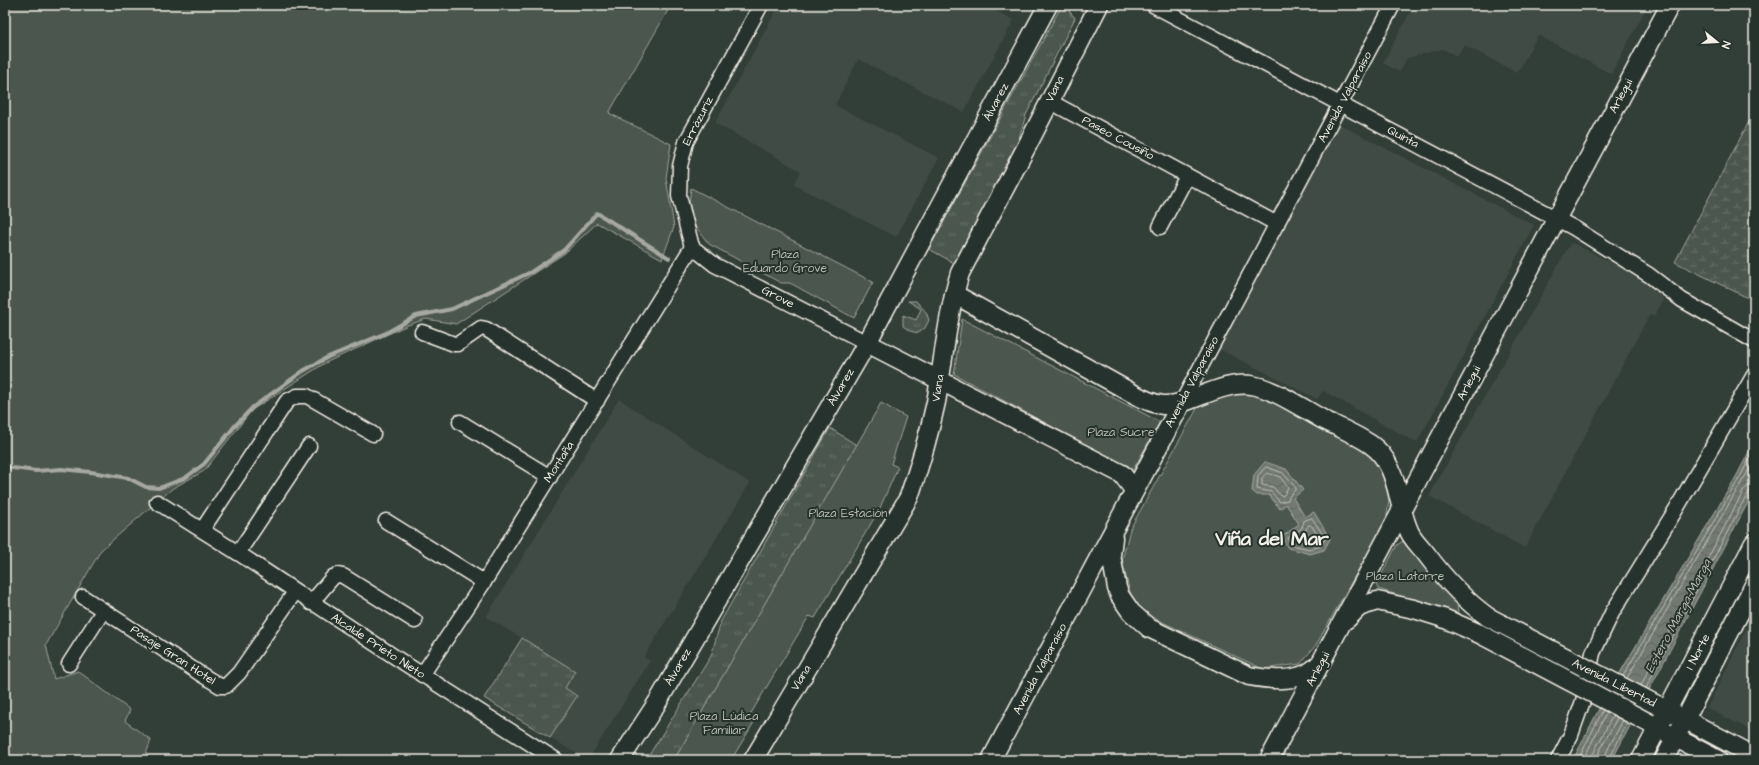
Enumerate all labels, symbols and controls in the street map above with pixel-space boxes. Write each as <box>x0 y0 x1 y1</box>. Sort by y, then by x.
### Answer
north arrow <box>1697 22 1737 62</box>
text: N <box>1718 39 1734 51</box>
street label: Avenida Valparaíso <box>1314 48 1376 146</box>
street label: Viana <box>1041 73 1069 105</box>
street label: Arlegui <box>1605 76 1638 117</box>
street label: Álvarez <box>979 80 1013 124</box>
street label: Errázuriz <box>678 94 718 148</box>
street label: Paseo Cousiño <box>1079 112 1157 164</box>
street label: Quinta <box>1384 122 1422 152</box>
park label: Plaza Eduardo Grove <box>743 246 828 277</box>
street label: Grove <box>759 282 798 313</box>
street label: Avenida Valparaíso <box>1161 333 1223 431</box>
street label: Arlegui <box>1453 363 1486 404</box>
street label: Álvarez <box>823 365 859 409</box>
street label: Viana <box>927 373 949 403</box>
park label: Plaza Sucre <box>1087 424 1155 441</box>
street label: Montaña <box>540 438 578 486</box>
park label: Plaza Estación <box>809 505 887 522</box>
district label: Viña del Mar <box>1214 525 1330 553</box>
water label: Estero Marga-Marga <box>1640 555 1717 676</box>
park label: Plaza Latorre <box>1366 568 1445 585</box>
street label: Alcalde Prieto Nieto <box>328 609 429 683</box>
street label: Avenida Valparaíso <box>1009 620 1071 718</box>
street label: Pasaje Gran Hotel <box>127 621 219 689</box>
street label: 1 Norte <box>1682 631 1715 673</box>
street label: Álvarez <box>660 645 696 689</box>
street label: Arlegui <box>1302 649 1335 690</box>
street label: Avenida Libertad <box>1569 654 1659 712</box>
street label: Viana <box>787 662 815 694</box>
park label: Plaza Lúdica Familiar <box>690 708 758 739</box>

